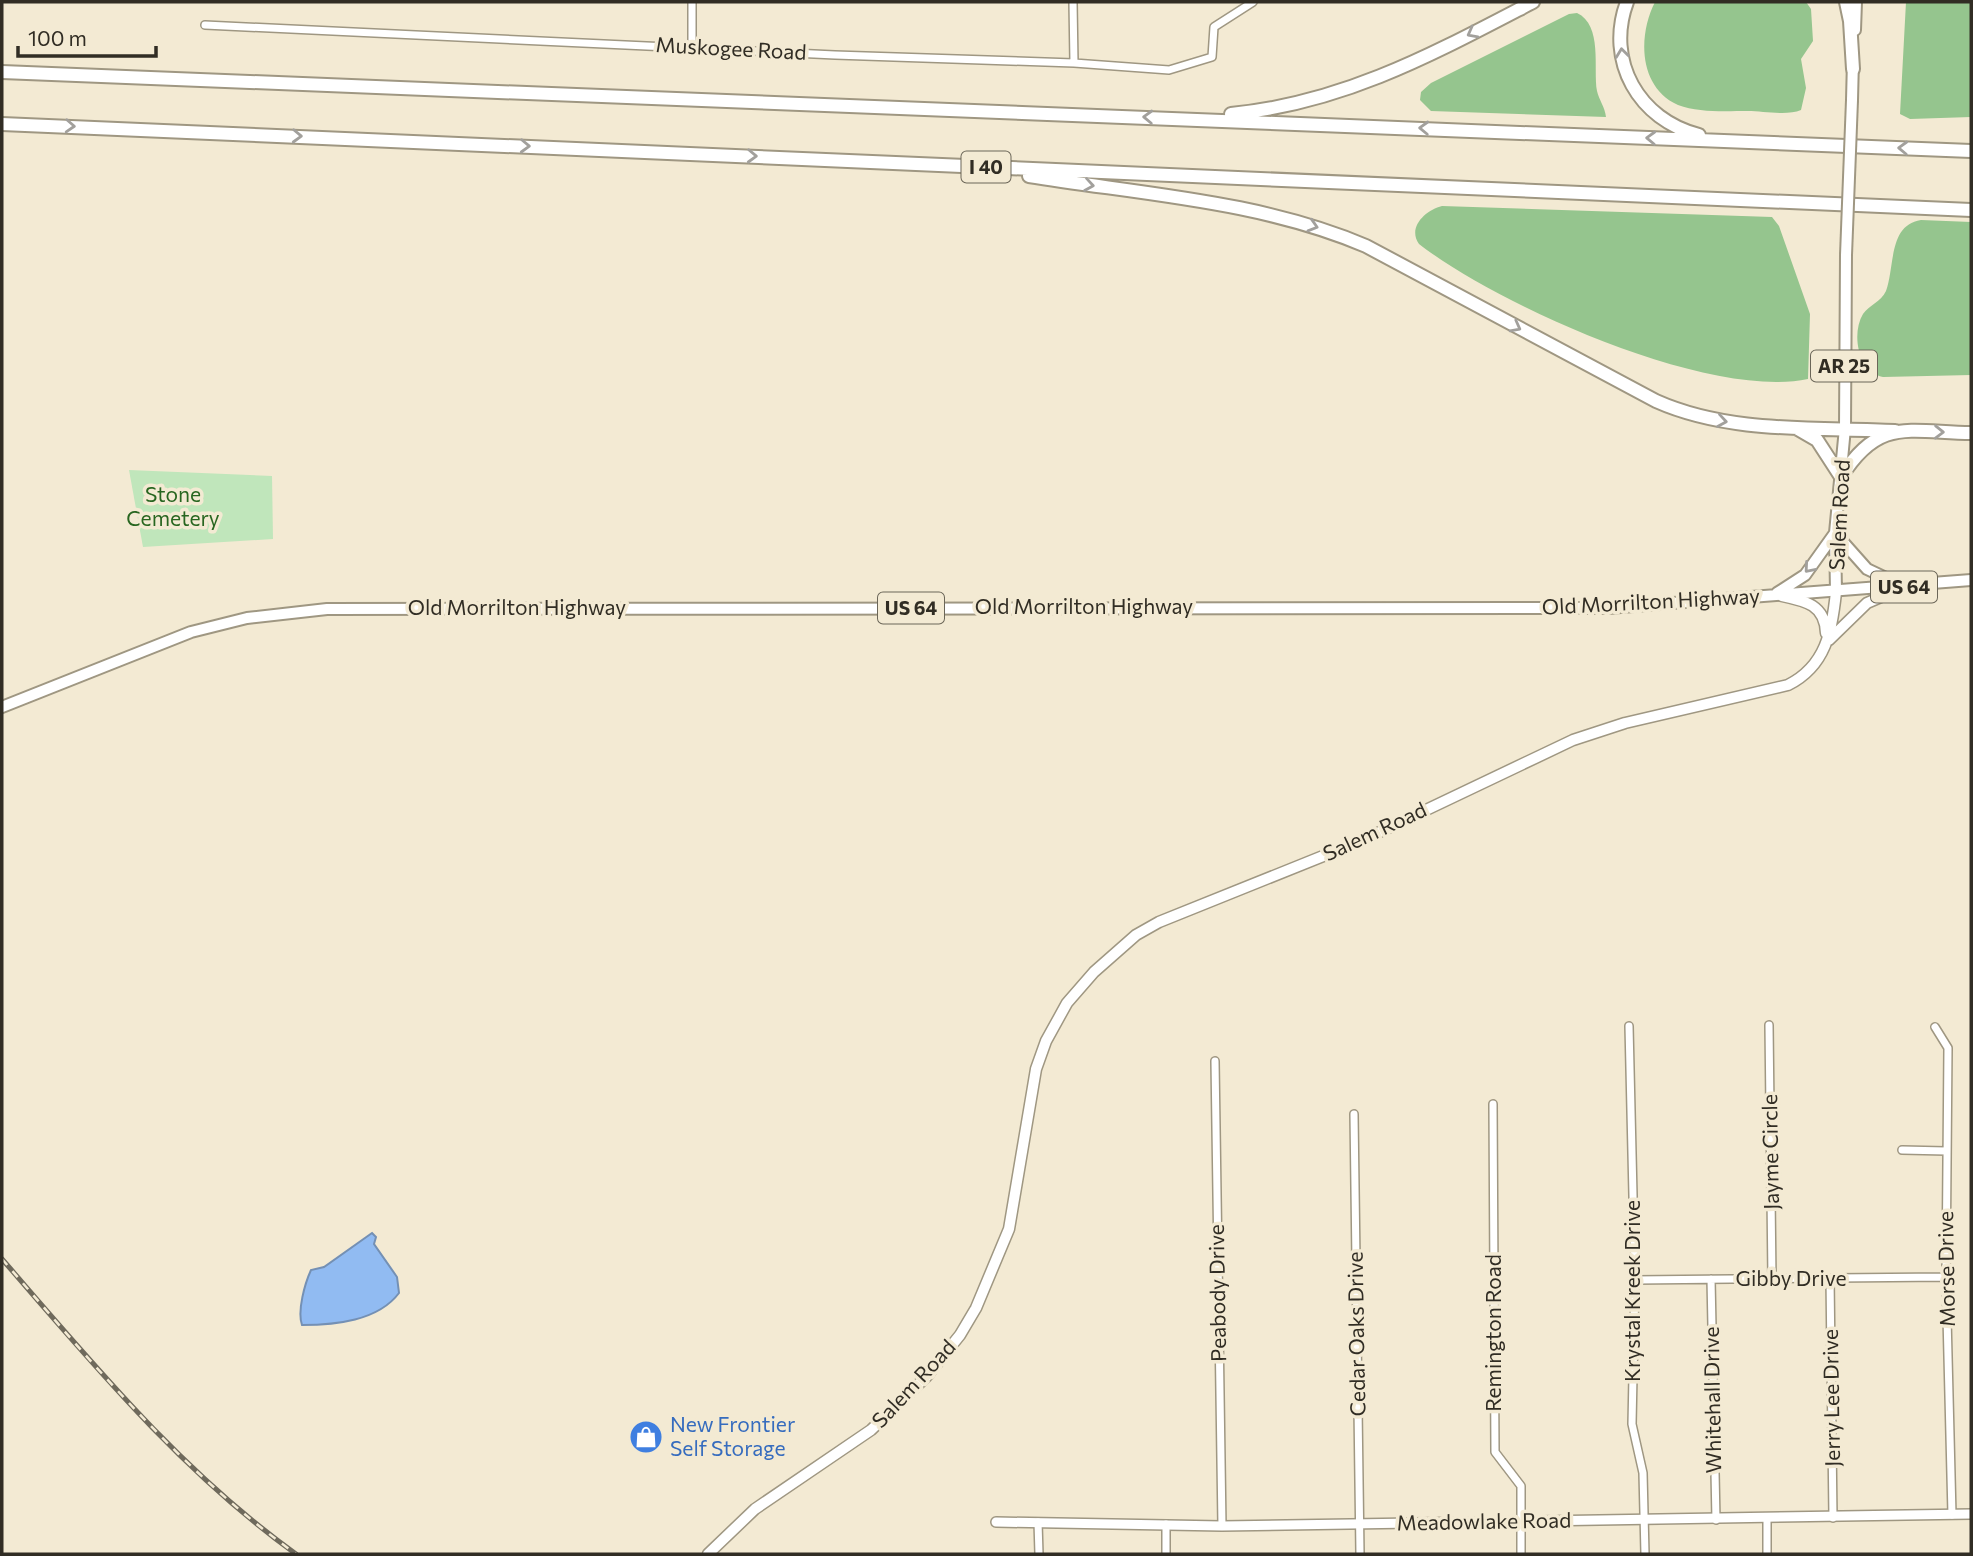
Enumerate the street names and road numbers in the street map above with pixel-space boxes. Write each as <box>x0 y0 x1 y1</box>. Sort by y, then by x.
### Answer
street label: Muskogee Road <box>655 31 807 64</box>
road number: I 40 <box>962 152 1010 182</box>
road number: AR 25 <box>1811 350 1877 382</box>
street label: Salem Road <box>1823 459 1854 571</box>
road number: US 64 <box>1871 572 1937 602</box>
street label: Old Morrilton Highway <box>1541 582 1761 619</box>
road number: US 64 <box>878 593 944 624</box>
street label: Old Morrilton Highway <box>975 593 1193 618</box>
street label: Old Morrilton Highway <box>408 594 626 619</box>
street label: Salem Road <box>1319 796 1430 865</box>
street label: Jayme Circle <box>1756 1094 1783 1210</box>
street label: Krystal Kreek Drive <box>1619 1200 1644 1382</box>
street label: Morse Drive <box>1932 1211 1959 1327</box>
street label: Peabody Drive <box>1203 1224 1230 1362</box>
street label: Cedar Oaks Drive <box>1342 1251 1369 1417</box>
street label: Remington Road <box>1480 1254 1505 1412</box>
street label: Gibby Drive <box>1736 1265 1847 1290</box>
street label: Whitehall Drive <box>1698 1326 1725 1474</box>
street label: Jerry Lee Drive <box>1817 1329 1844 1467</box>
street label: Salem Road <box>866 1334 960 1432</box>
street label: Meadowlake Road <box>1396 1506 1571 1535</box>

